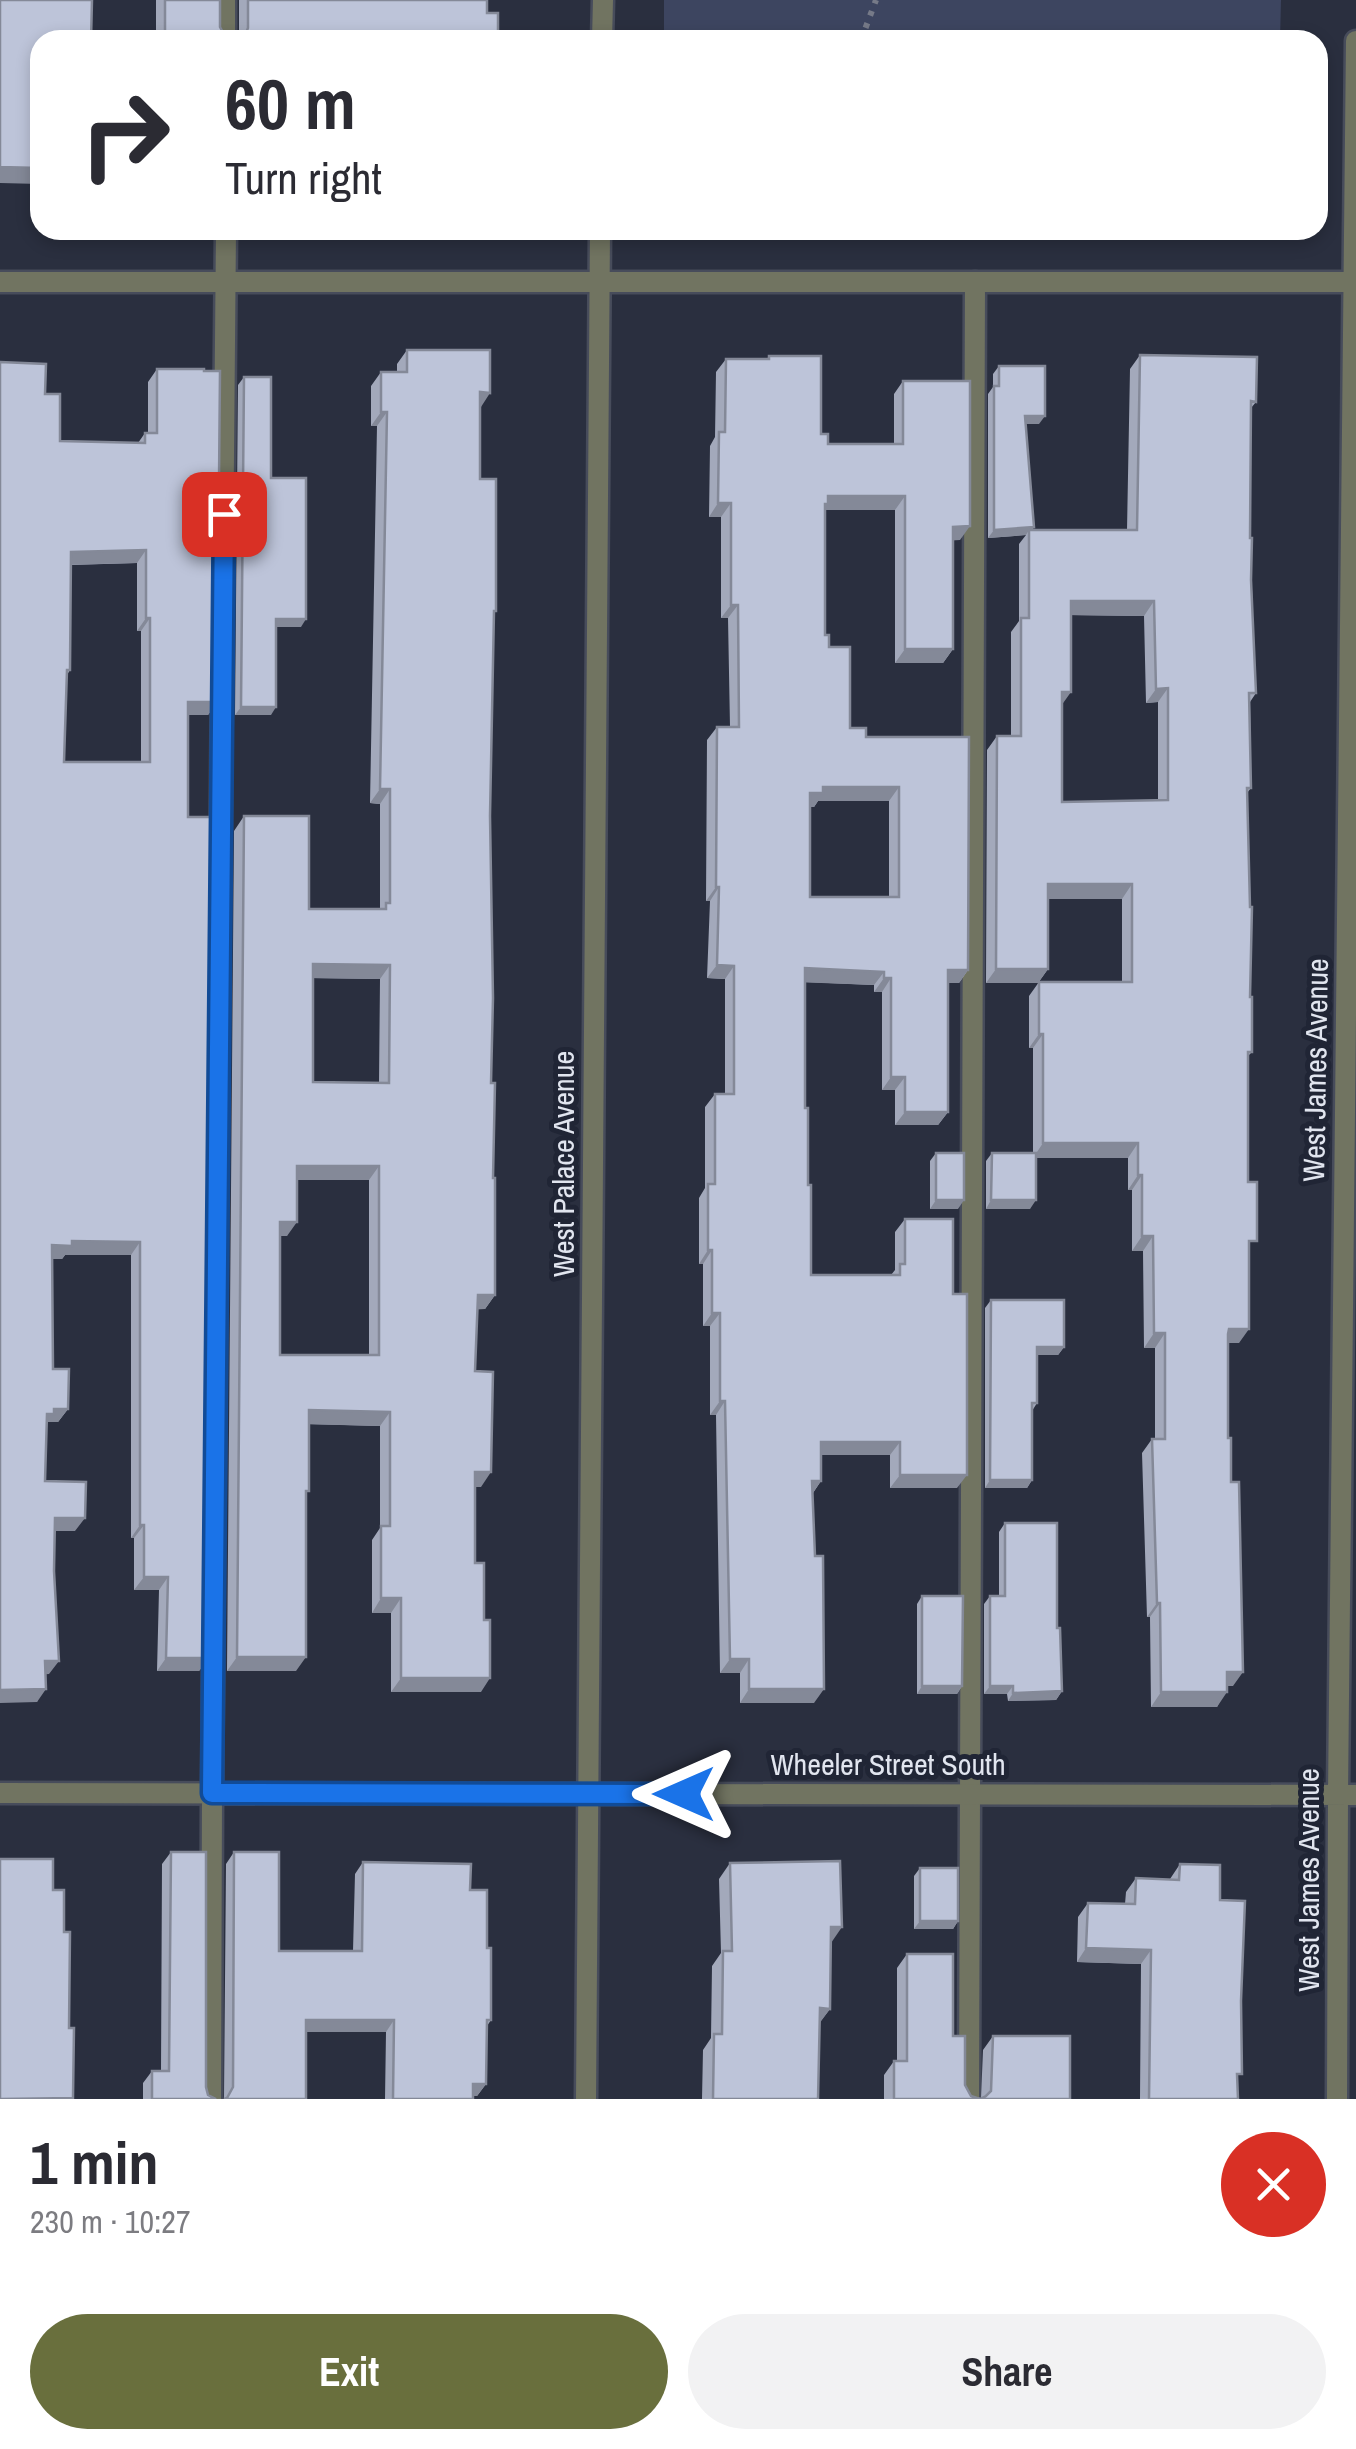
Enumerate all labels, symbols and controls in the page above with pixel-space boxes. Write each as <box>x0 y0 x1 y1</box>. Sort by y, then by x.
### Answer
text: 60 m <box>225 57 356 151</box>
icon: right <box>60 70 190 200</box>
text: Turn right <box>225 147 382 208</box>
pin <box>182 472 267 557</box>
icon: arrive <box>197 487 252 542</box>
street label: West James Avenue <box>1293 958 1337 1182</box>
street label: West Palace Avenue <box>543 1051 583 1277</box>
position arrow <box>632 1742 736 1846</box>
street label: Wheeler Street South <box>770 1744 1006 1784</box>
street label: West James Avenue <box>1288 1768 1328 1992</box>
text: 1 min <box>30 2122 159 2203</box>
button: close <box>1221 2132 1326 2237</box>
text: 230 m · 10:27 <box>30 2200 190 2243</box>
button: Exit <box>30 2314 668 2429</box>
button: Share <box>688 2314 1326 2429</box>

